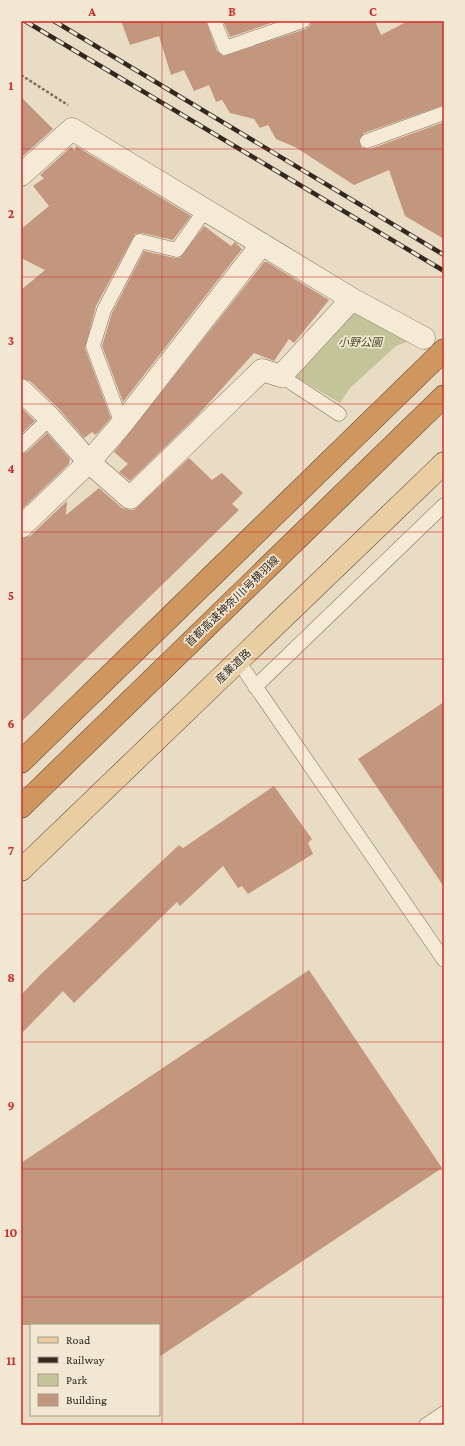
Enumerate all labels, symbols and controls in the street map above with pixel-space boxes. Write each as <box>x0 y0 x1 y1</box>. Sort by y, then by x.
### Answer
text: A <box>87 4 96 19</box>
text: B <box>228 4 236 19</box>
text: C <box>369 4 377 19</box>
text: 1 <box>9 78 14 93</box>
text: 2 <box>8 206 15 221</box>
text: 3 <box>8 333 14 348</box>
park label: 小野公園 <box>338 336 384 348</box>
text: 4 <box>7 461 15 476</box>
street label: 首都高速神奈川1号横羽線 <box>183 553 281 649</box>
text: 5 <box>8 588 14 603</box>
street label: 産業道路 <box>213 646 253 686</box>
text: 6 <box>7 716 15 731</box>
text: 7 <box>8 843 14 858</box>
text: 8 <box>7 970 15 985</box>
text: 9 <box>7 1098 15 1113</box>
text: 10 <box>5 1225 17 1240</box>
legend <box>30 1324 160 1416</box>
text: Road <box>66 1333 91 1347</box>
text: 11 <box>6 1353 16 1368</box>
text: Railway <box>66 1353 105 1367</box>
text: Park <box>66 1373 88 1387</box>
text: Building <box>66 1393 107 1407</box>

